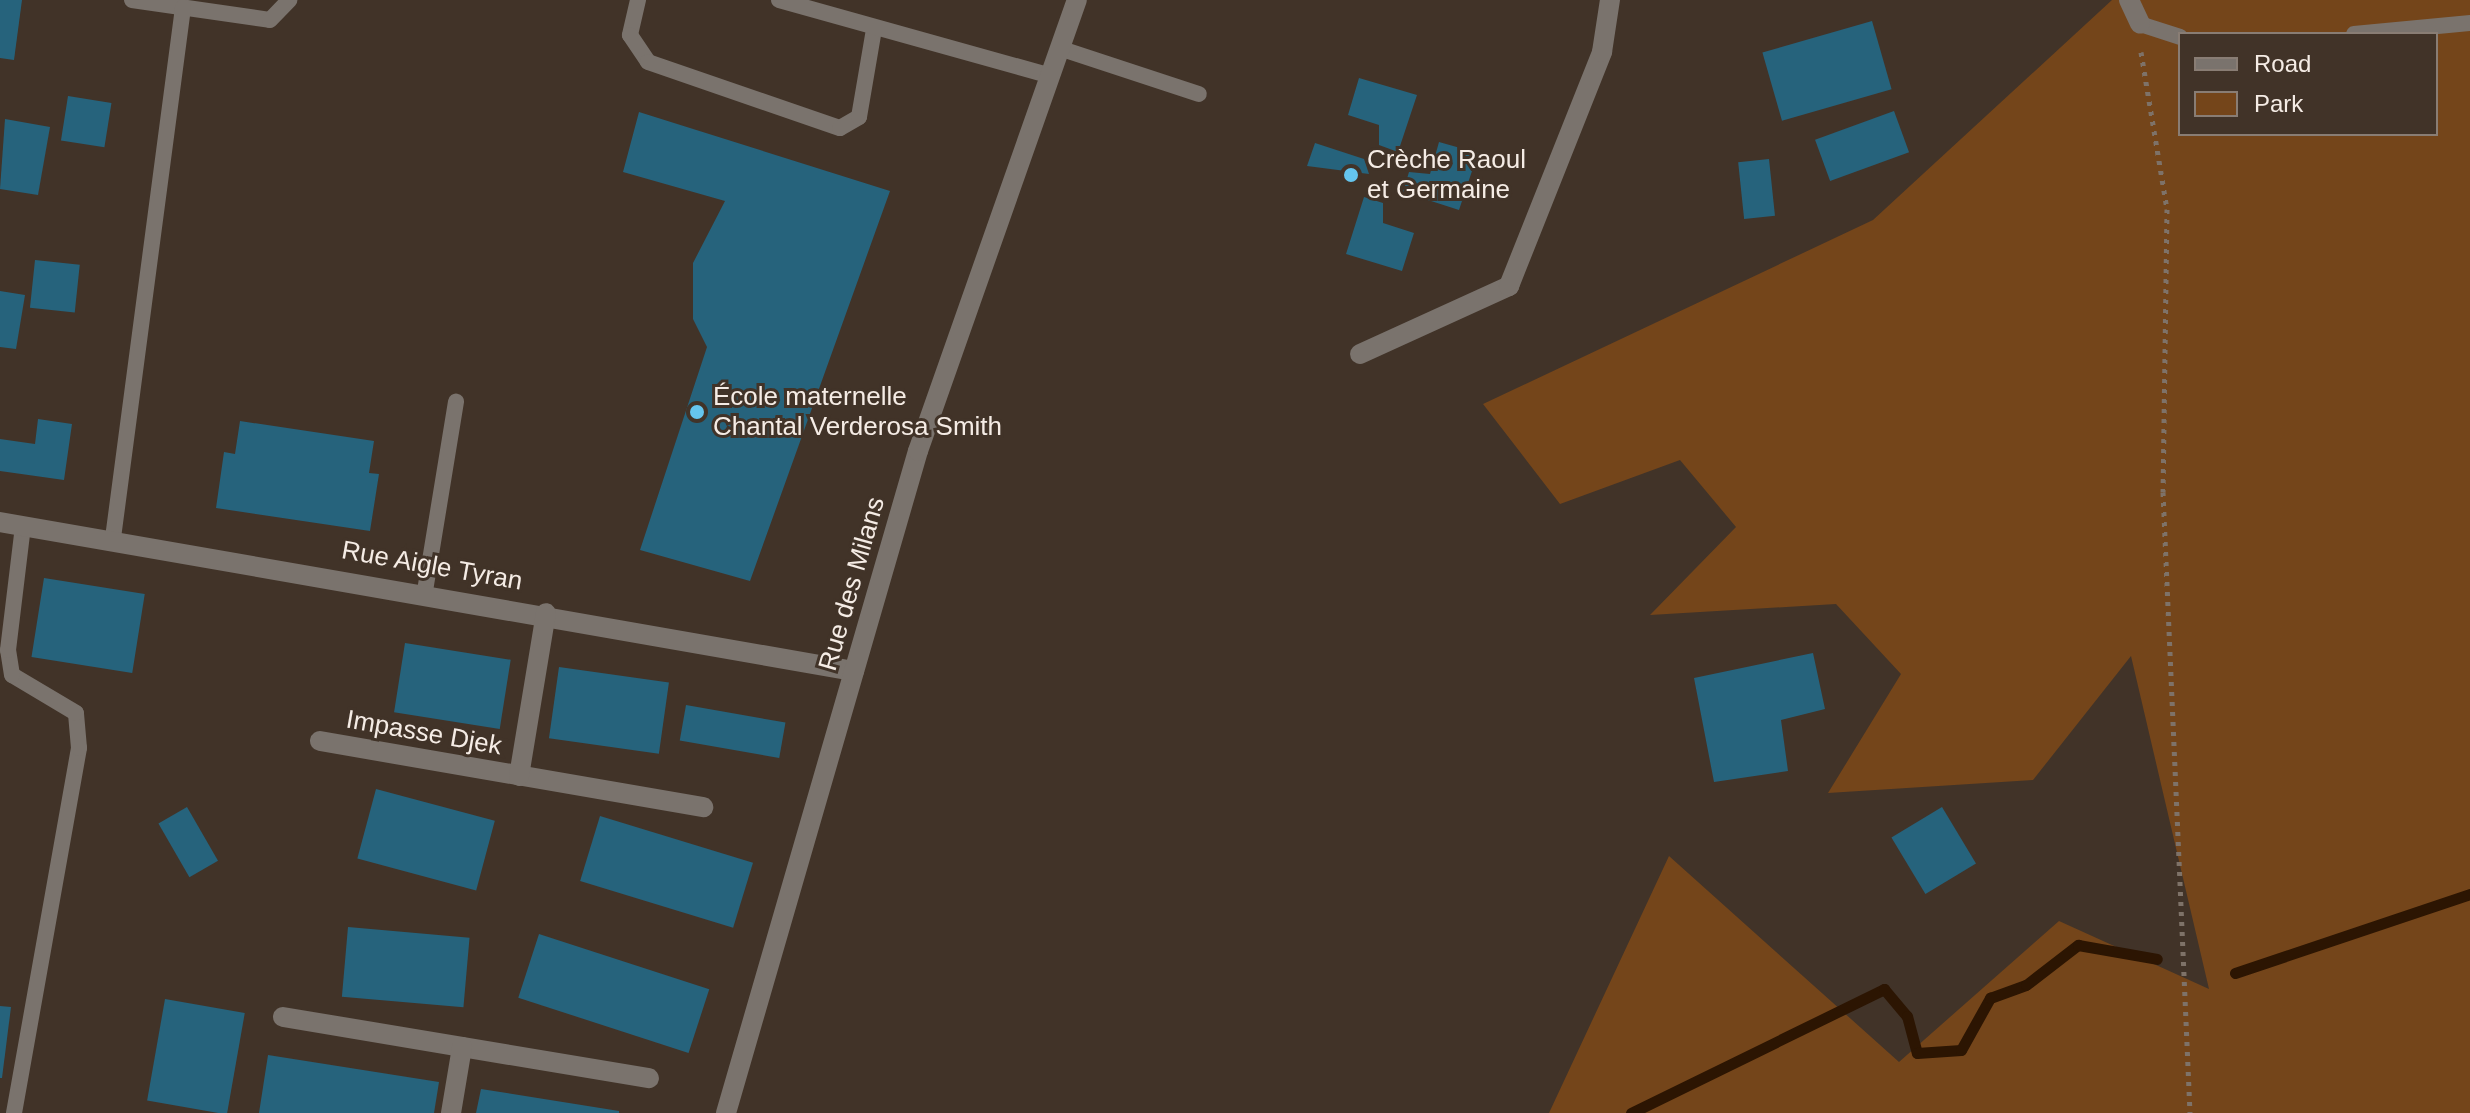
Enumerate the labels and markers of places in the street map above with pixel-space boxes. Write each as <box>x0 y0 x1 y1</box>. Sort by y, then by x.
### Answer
place label: Crèche Raoul et Germaine <box>1367 144 1526 206</box>
marker: Crèche Raoul et Germaine <box>1342 166 1360 184</box>
place label: École maternelle Chantal Verderosa Smith <box>713 381 1002 442</box>
marker: École maternelle Chantal Verderosa Smith <box>688 403 706 421</box>

